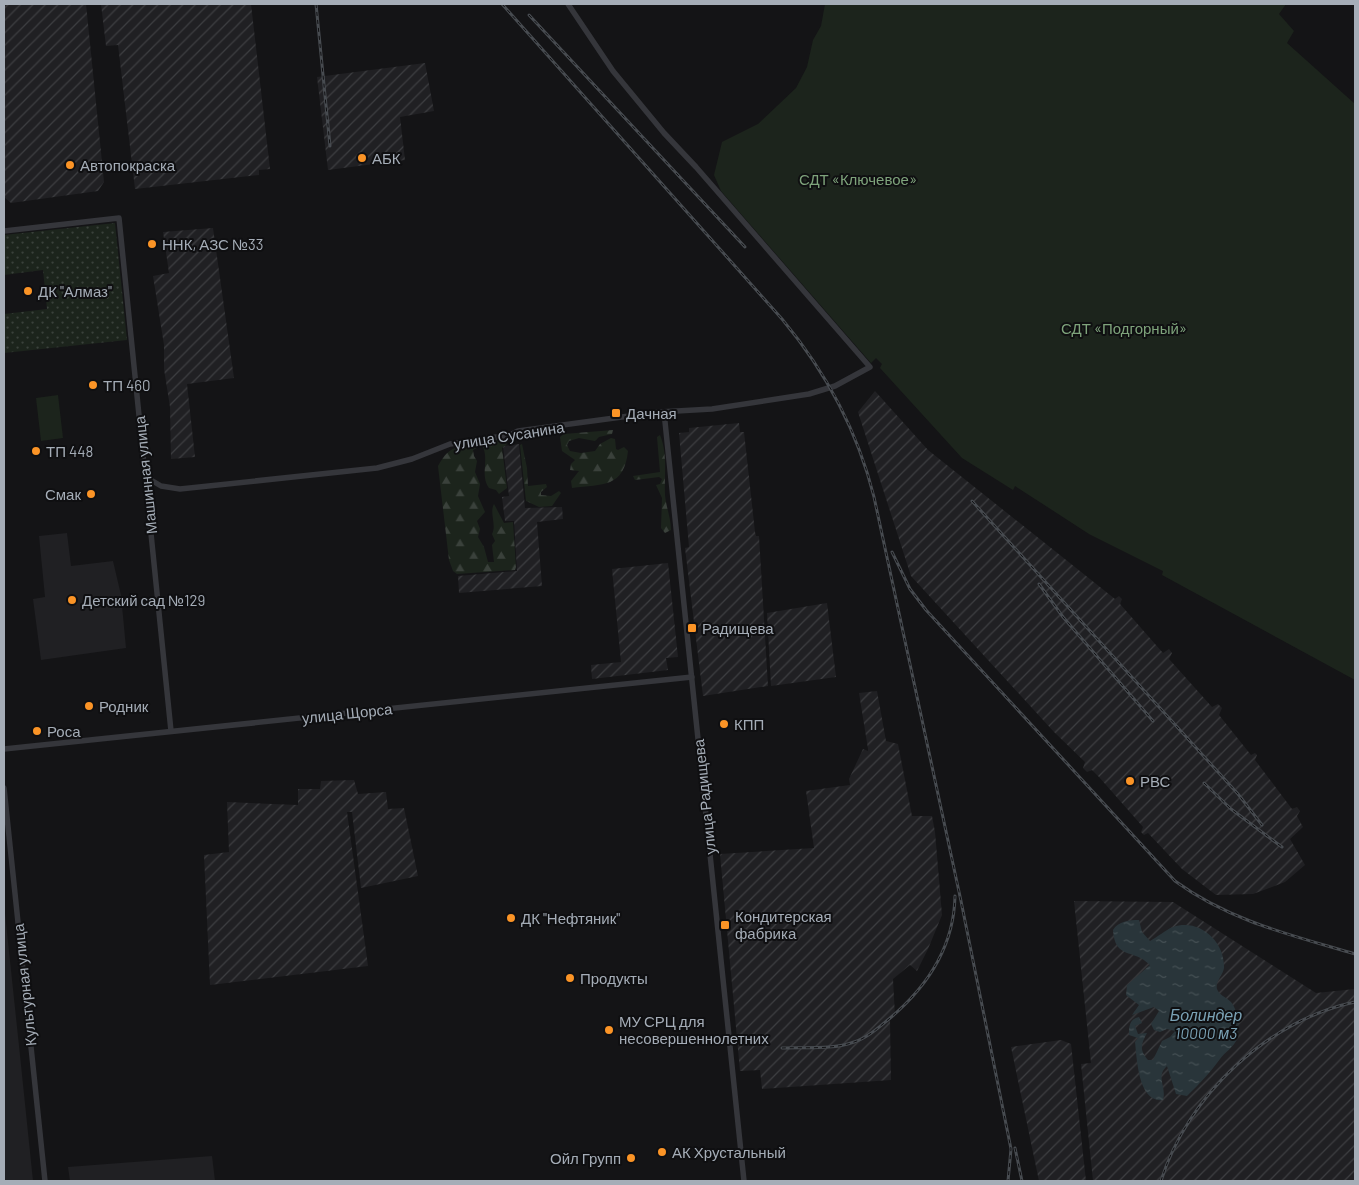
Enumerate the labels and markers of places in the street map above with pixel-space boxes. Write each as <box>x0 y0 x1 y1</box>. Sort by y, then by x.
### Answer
place label: АБК <box>372 149 401 167</box>
marker: АБК <box>356 152 368 164</box>
place label: Автопокраска <box>80 156 176 174</box>
marker: Автопокраска <box>64 159 76 171</box>
place label: ННК, АЗС №33 <box>162 235 263 253</box>
marker: ННК, АЗС №33 <box>146 238 158 250</box>
place label: ДК "Алмаз" <box>38 282 112 300</box>
marker: ДК "Алмаз" <box>22 285 34 297</box>
place label: ТП 460 <box>103 376 150 394</box>
marker: ТП 460 <box>87 379 99 391</box>
place label: Дачная <box>626 404 677 422</box>
marker: Дачная <box>610 407 622 419</box>
place label: ТП 448 <box>46 442 93 460</box>
marker: ТП 448 <box>30 445 42 457</box>
place label: Смак <box>45 485 81 503</box>
marker: Смак <box>85 488 97 500</box>
place label: Детский сад №129 <box>82 591 205 609</box>
marker: Детский сад №129 <box>66 594 78 606</box>
place label: Радищева <box>702 619 774 637</box>
marker: Радищева <box>686 622 698 634</box>
place label: Родник <box>99 697 149 715</box>
marker: Родник <box>83 700 95 712</box>
place label: КПП <box>734 715 764 733</box>
marker: КПП <box>718 718 730 730</box>
place label: Роса <box>47 722 81 740</box>
marker: Роса <box>31 725 43 737</box>
place label: РВС <box>1140 772 1171 790</box>
marker: РВС <box>1124 775 1136 787</box>
place label: Кондитерская фабрика <box>735 907 832 942</box>
place label: ДК "Нефтяник" <box>521 909 620 927</box>
marker: ДК "Нефтяник" <box>505 912 517 924</box>
marker: Кондитерская фабрика <box>719 919 731 931</box>
place label: Продукты <box>580 969 648 987</box>
marker: Продукты <box>564 972 576 984</box>
place label: МУ СРЦ для несовершеннолетних <box>619 1012 769 1047</box>
marker: МУ СРЦ для несовершеннолетних <box>603 1024 615 1036</box>
place label: АК Хрустальный <box>672 1143 786 1161</box>
marker: АК Хрустальный <box>656 1146 668 1158</box>
place label: Ойл Групп <box>550 1149 621 1167</box>
marker: Ойл Групп <box>625 1152 637 1164</box>

